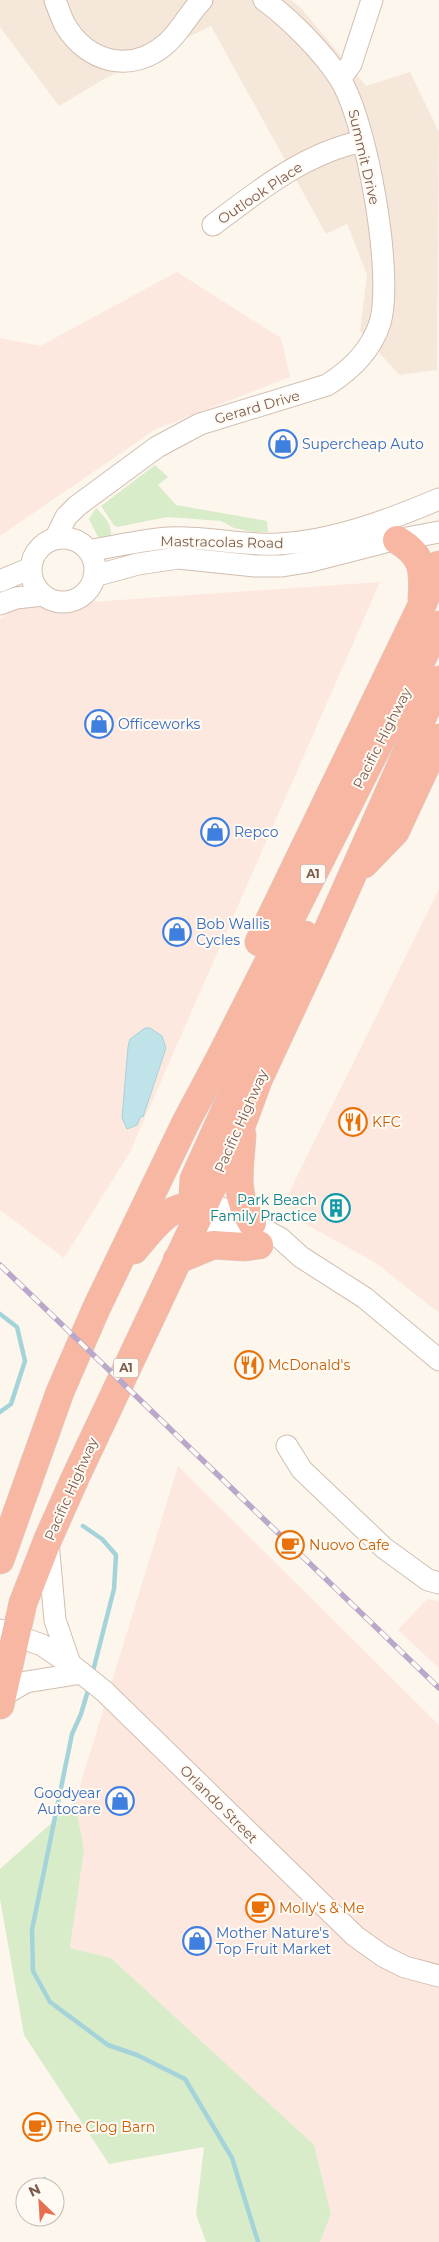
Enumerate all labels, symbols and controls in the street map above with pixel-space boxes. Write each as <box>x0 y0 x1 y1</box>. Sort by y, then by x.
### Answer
street label: Summit Drive <box>344 108 384 206</box>
street label: Outlook Place <box>214 158 306 228</box>
street label: Gerard Drive <box>212 386 302 428</box>
shop icon: Supercheap Auto <box>268 429 298 459</box>
place label: Supercheap Auto <box>302 435 424 453</box>
street label: Mastracolas Road <box>160 532 284 552</box>
street label: Pacific Highway <box>349 684 415 792</box>
shop icon: Officeworks <box>84 709 114 739</box>
place label: Officeworks <box>118 715 201 733</box>
shop icon: Repco <box>200 817 230 847</box>
place label: Repco <box>234 823 279 841</box>
road number: A1 <box>300 864 326 884</box>
place label: Bob Wallis Cycles <box>196 915 270 949</box>
shop icon: Bob Wallis Cycles <box>162 917 192 947</box>
street label: Pacific Highway <box>210 1066 272 1175</box>
restaurant icon: KFC <box>338 1107 368 1137</box>
place label: KFC <box>372 1113 401 1131</box>
place label: Park Beach Family Practice <box>210 1191 317 1225</box>
building icon: Park Beach Family Practice <box>321 1193 351 1223</box>
restaurant icon: McDonald's <box>234 1350 264 1380</box>
place label: McDonald's <box>268 1356 350 1374</box>
road number: A1 <box>114 1359 138 1378</box>
street label: Pacific Highway <box>40 1434 102 1543</box>
cafe icon: Nuovo Cafe <box>275 1530 305 1560</box>
place label: Nuovo Cafe <box>309 1536 389 1554</box>
street label: Orlando Street <box>176 1761 262 1847</box>
place label: Goodyear Autocare <box>34 1784 101 1818</box>
shop icon: Goodyear Autocare <box>105 1786 135 1816</box>
cafe icon: Molly's & Me <box>245 1893 275 1923</box>
place label: Molly's & Me <box>279 1899 364 1917</box>
place label: Mother Nature's Top Fruit Market <box>216 1924 332 1958</box>
shop icon: Mother Nature's Top Fruit Market <box>182 1926 212 1956</box>
cafe icon: The Clog Barn <box>22 2112 52 2142</box>
place label: The Clog Barn <box>56 2118 155 2136</box>
north arrow <box>15 2177 65 2227</box>
text: N <box>26 2180 43 2201</box>

